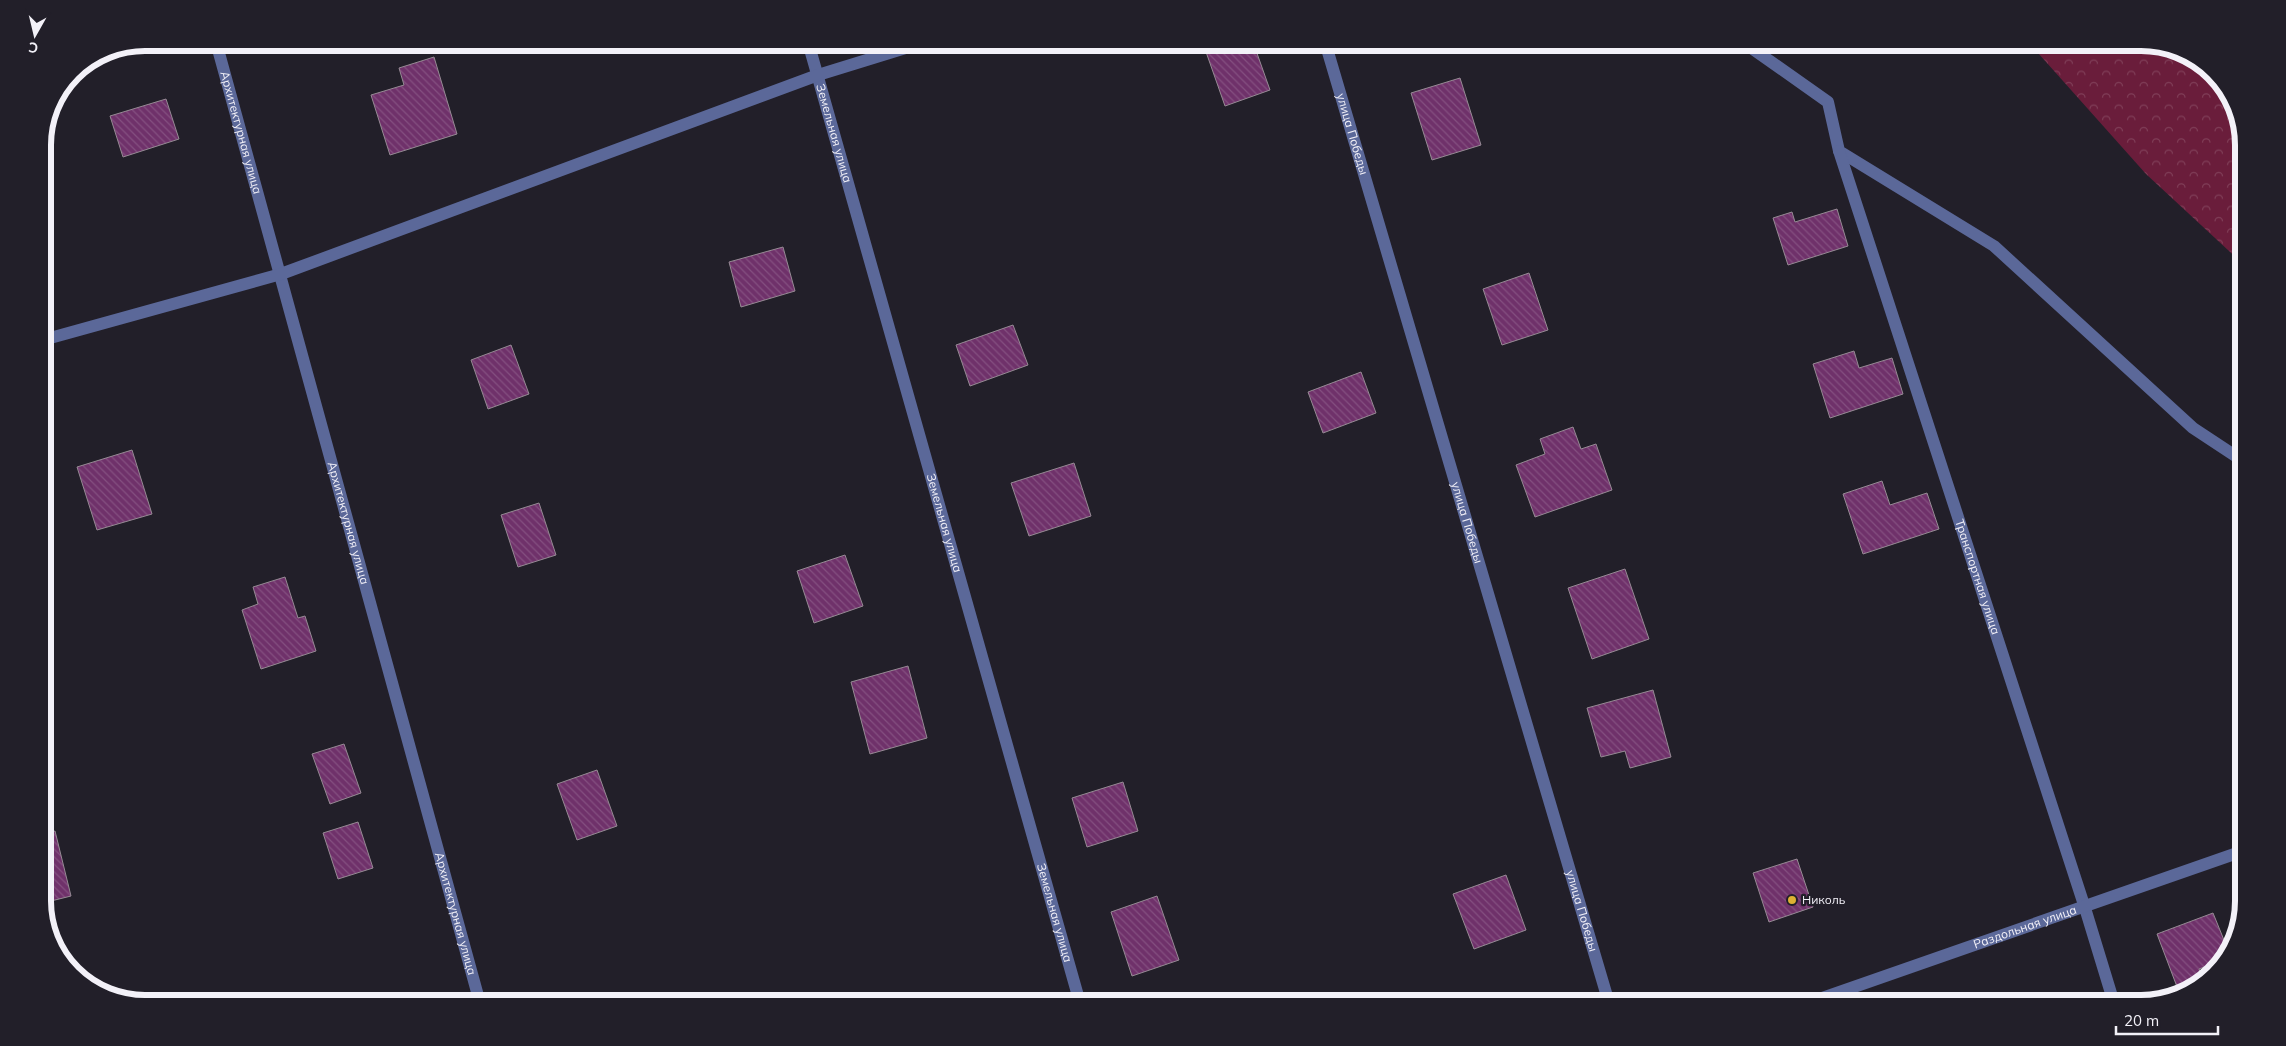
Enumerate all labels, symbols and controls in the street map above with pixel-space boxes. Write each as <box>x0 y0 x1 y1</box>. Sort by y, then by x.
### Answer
north arrow <box>10 10 60 60</box>
text: С <box>27 38 39 57</box>
street label: Архитектурная улица <box>217 69 265 196</box>
street label: Земельная улица <box>813 82 855 184</box>
street label: улица Победы <box>1334 91 1372 176</box>
street label: Архитектурная улица <box>325 460 373 586</box>
street label: Земельная улица <box>924 472 966 574</box>
street label: улица Победы <box>1448 480 1487 565</box>
street label: Транспортная улица <box>1952 517 2004 636</box>
street label: Архитектурная улица <box>432 850 480 977</box>
street label: Земельная улица <box>1034 861 1076 964</box>
street label: улица Победы <box>1563 868 1601 953</box>
place label: Николь <box>1802 892 1846 907</box>
marker: Николь <box>1786 894 1798 906</box>
street label: Раздольная улица <box>1971 902 2079 952</box>
scale bar <box>2116 1004 2218 1036</box>
text: 20 m <box>2124 1011 2159 1030</box>

